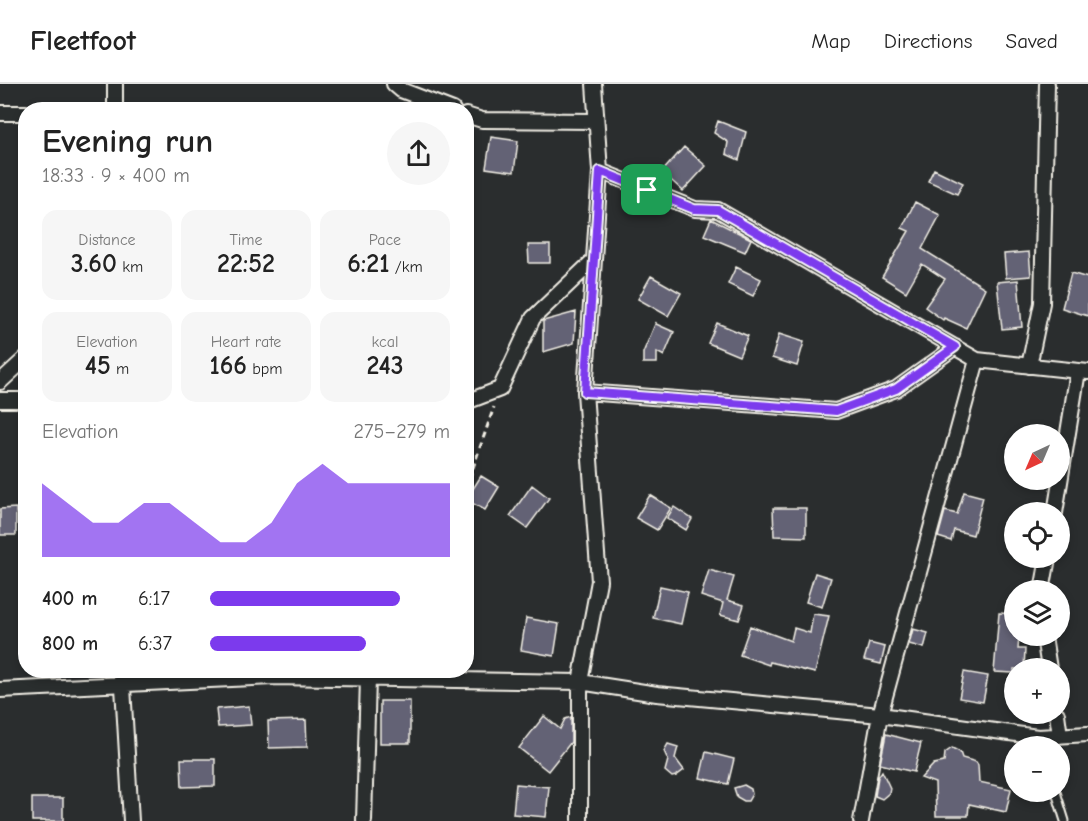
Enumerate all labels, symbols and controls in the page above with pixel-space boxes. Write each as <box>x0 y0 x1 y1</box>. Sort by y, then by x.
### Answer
text: Fleetfoot <box>30 25 136 57</box>
text: Map <box>811 29 851 53</box>
text: Directions <box>884 29 973 53</box>
text: Saved <box>1006 29 1058 53</box>
text: Evening run <box>42 122 213 160</box>
button: share <box>387 122 450 185</box>
text: 18:33 · 9 × 400 m <box>42 164 190 187</box>
pin <box>621 164 672 215</box>
icon: arrive <box>630 173 663 206</box>
text: Distance <box>78 231 136 249</box>
text: Time <box>229 231 263 249</box>
text: Pace <box>369 231 401 249</box>
text: 3.60 <box>71 249 117 279</box>
text: 22:52 <box>217 249 275 279</box>
text: 6:21 <box>347 249 389 279</box>
text: km <box>117 258 143 276</box>
text: /km <box>389 258 423 276</box>
text: Elevation <box>76 333 138 351</box>
text: Heart rate <box>211 333 281 351</box>
text: kcal <box>372 333 398 351</box>
text: 45 <box>85 351 111 381</box>
text: 166 <box>209 351 247 381</box>
text: 243 <box>366 351 404 381</box>
text: m <box>111 360 129 378</box>
text: bpm <box>247 360 283 378</box>
text: Elevation <box>42 420 119 443</box>
text: 275–279 m <box>354 420 450 443</box>
north arrow <box>1004 424 1070 490</box>
map controls <box>1004 424 1070 802</box>
button: locate <box>1004 502 1070 568</box>
button: layers <box>1004 580 1070 646</box>
text: 400 m <box>42 587 97 610</box>
text: 6:17 <box>138 587 170 610</box>
text: 800 m <box>42 632 98 655</box>
text: 6:37 <box>138 632 172 655</box>
button: + <box>1004 658 1070 724</box>
button: − <box>1004 736 1070 802</box>

